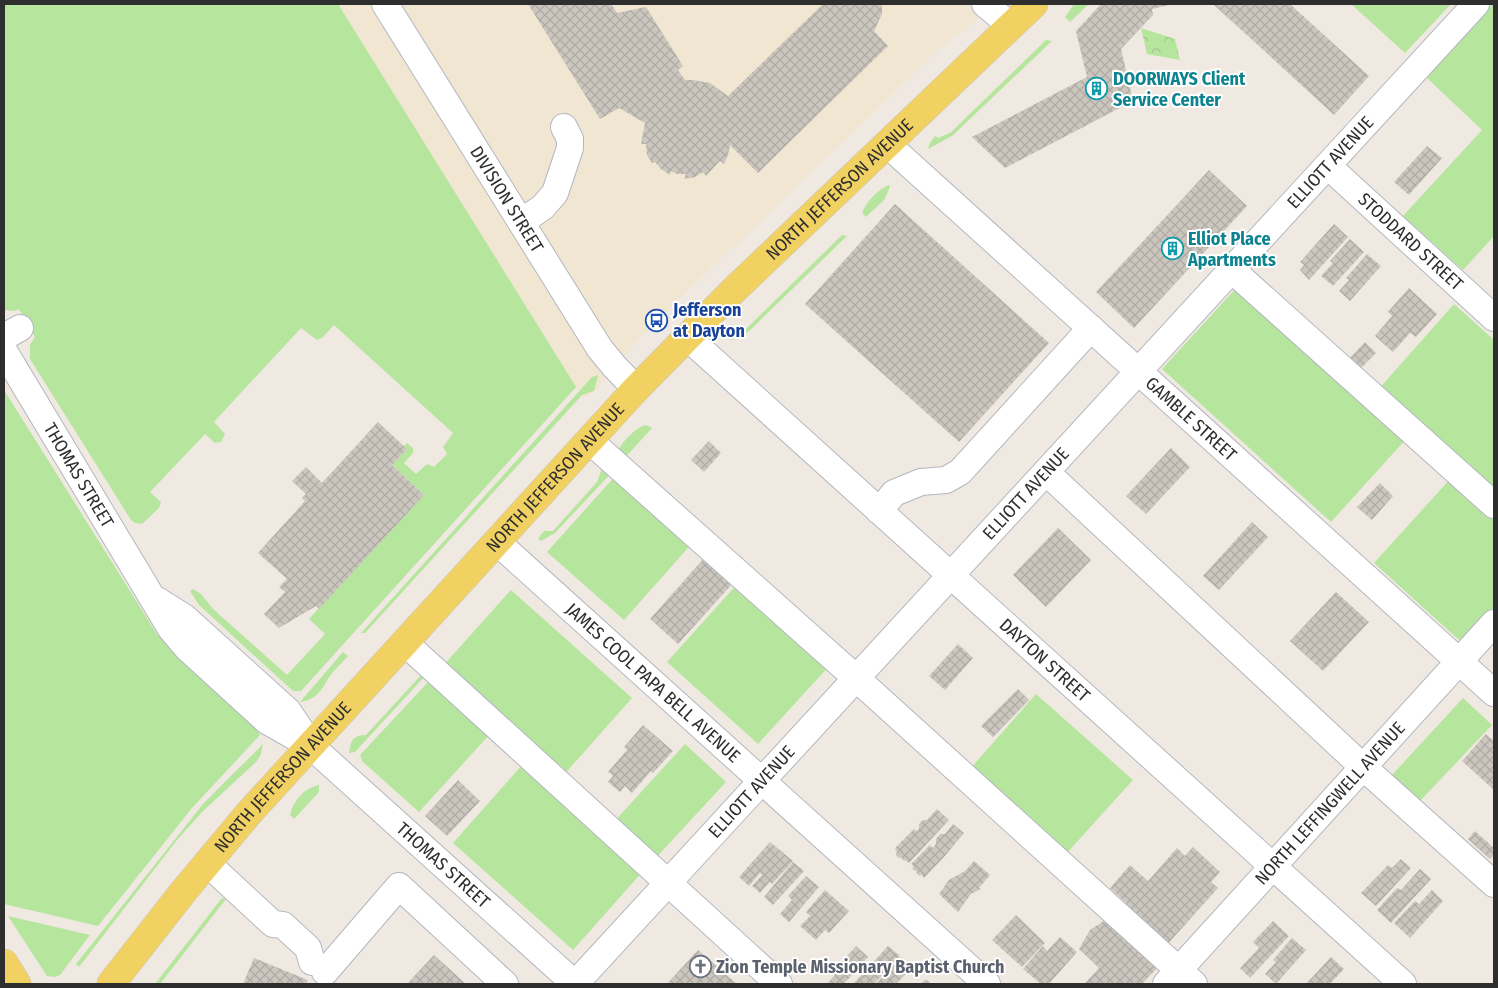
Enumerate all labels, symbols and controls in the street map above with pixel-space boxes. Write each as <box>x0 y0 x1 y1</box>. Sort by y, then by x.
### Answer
place label: DOORWAYS Client Service Center <box>1113 68 1246 111</box>
building icon: DOORWAYS Client Service Center <box>1085 77 1109 101</box>
street label: ELLIOTT AVENUE <box>1282 112 1378 213</box>
street label: NORTH JEFFERSON AVENUE <box>762 114 918 264</box>
street label: DIVISION STREET <box>465 142 548 257</box>
street label: STODDARD STREET <box>1354 188 1468 296</box>
place label: Elliot Place Apartments <box>1187 228 1276 271</box>
building icon: Elliot Place Apartments <box>1160 237 1184 261</box>
place label: Jefferson at Dayton <box>672 299 745 342</box>
bus stop icon: Jefferson at Dayton <box>645 308 669 332</box>
street label: GAMBLE STREET <box>1141 372 1242 466</box>
street label: NORTH JEFFERSON AVENUE <box>481 398 629 557</box>
street label: THOMAS STREET <box>39 419 119 532</box>
street label: ELLIOTT AVENUE <box>978 443 1074 544</box>
street label: JAMES COOL PAPA BELL AVENUE <box>561 598 745 767</box>
street label: DAYTON STREET <box>995 614 1095 707</box>
street label: NORTH JEFFERSON AVENUE <box>210 697 356 857</box>
street label: NORTH LEFFINGWELL AVENUE <box>1251 717 1410 889</box>
street label: ELLIOTT AVENUE <box>704 741 800 843</box>
street label: THOMAS STREET <box>392 818 495 913</box>
church icon: Zion Temple Missionary Baptist Church <box>688 955 712 979</box>
place label: Zion Temple Missionary Baptist Church <box>716 956 1004 978</box>

